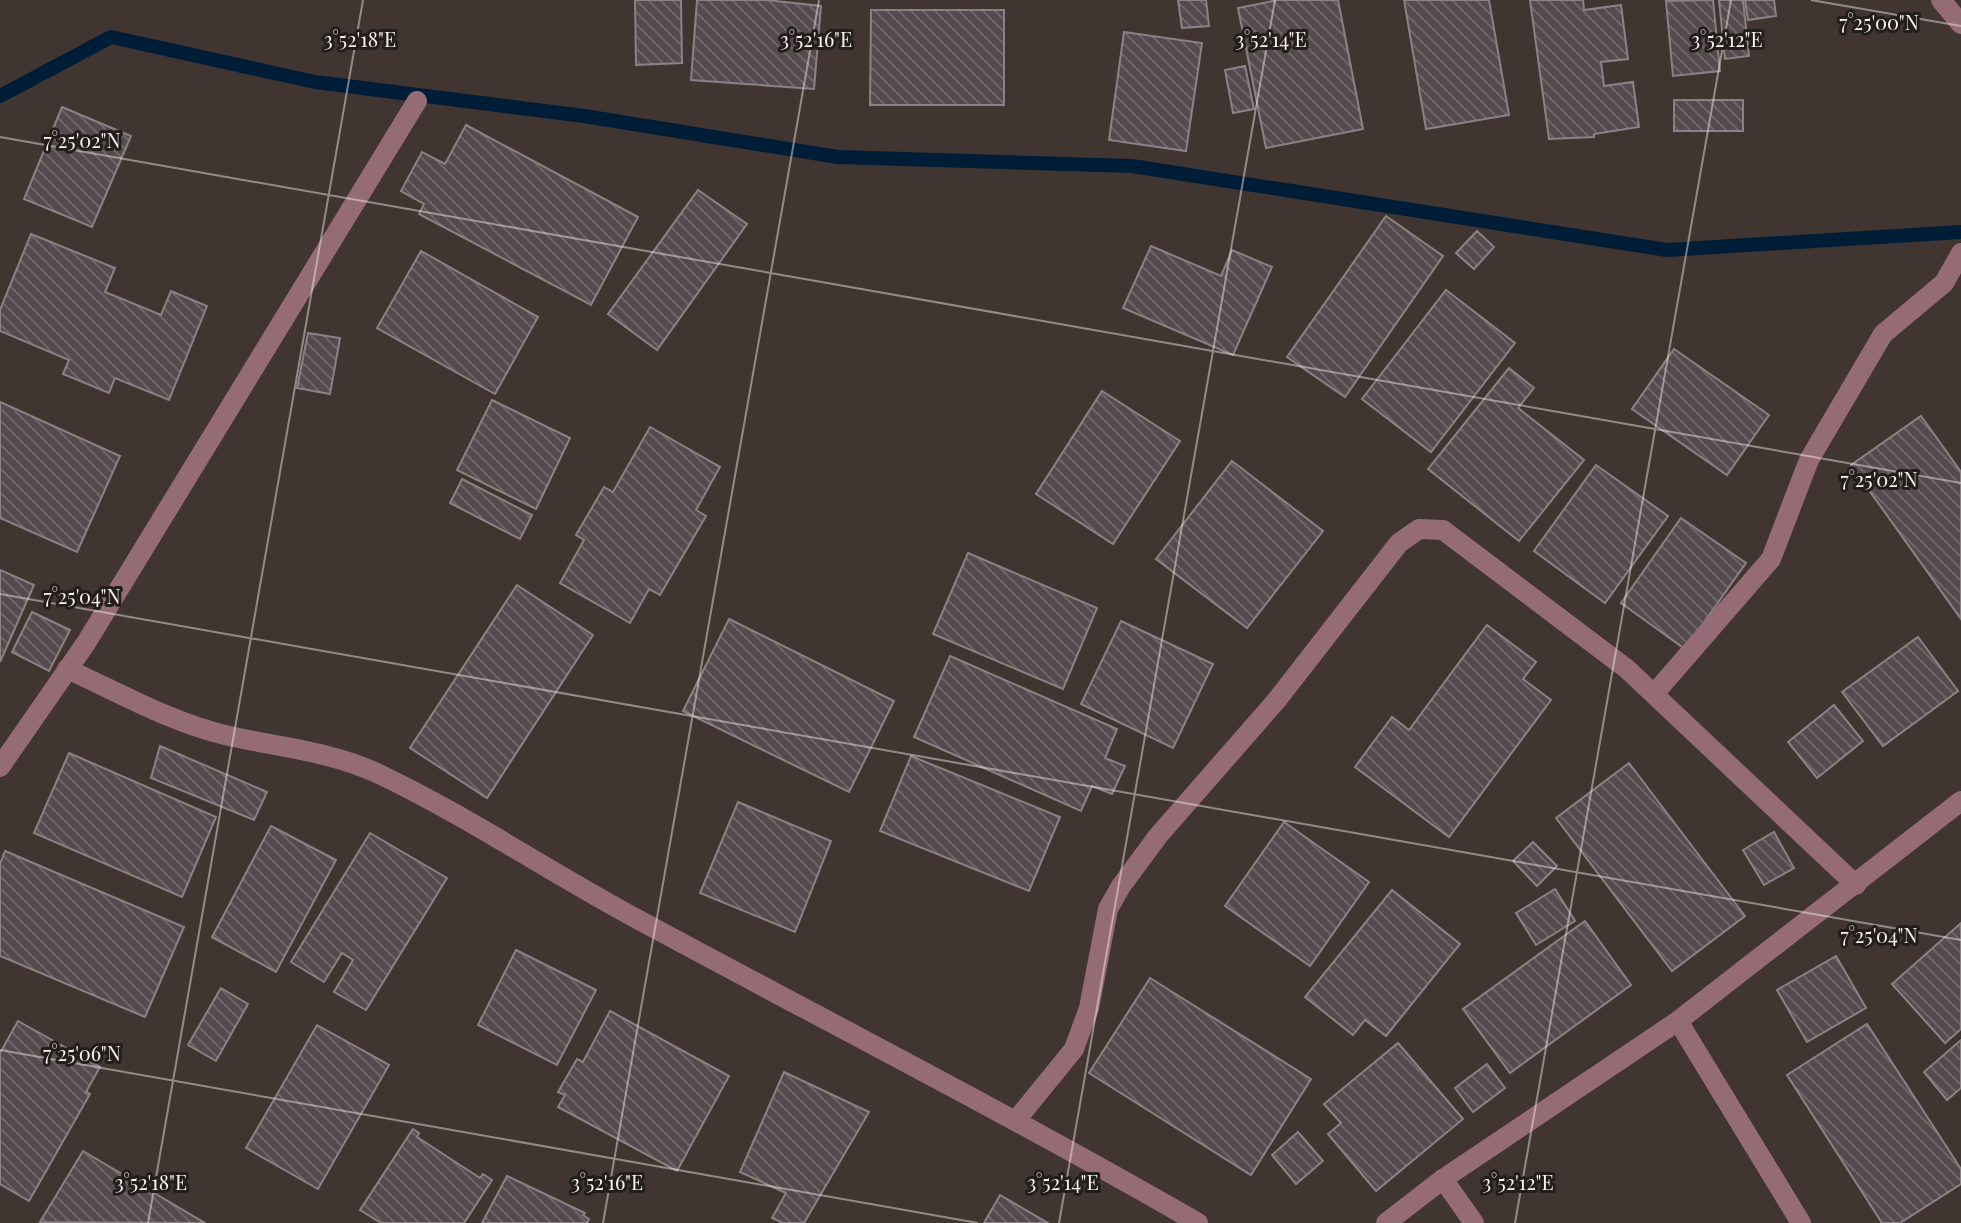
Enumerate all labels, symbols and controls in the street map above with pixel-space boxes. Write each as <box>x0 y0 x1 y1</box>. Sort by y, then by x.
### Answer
text: 7°25'00"N <box>1839 8 1919 35</box>
text: 3°52'18"E <box>324 25 396 52</box>
text: 3°52'16"E <box>780 25 852 52</box>
text: 3°52'14"E <box>1235 25 1307 52</box>
text: 3°52'12"E <box>1691 25 1763 52</box>
text: 7°25'02"N <box>43 126 121 153</box>
text: 7°25'02"N <box>1840 465 1918 492</box>
text: 7°25'04"N <box>43 582 121 609</box>
text: 7°25'04"N <box>1840 921 1918 948</box>
text: 7°25'06"N <box>43 1039 121 1066</box>
text: 3°52'18"E <box>115 1168 187 1195</box>
text: 3°52'16"E <box>571 1168 643 1195</box>
text: 3°52'14"E <box>1027 1168 1099 1195</box>
text: 3°52'12"E <box>1482 1168 1554 1195</box>

